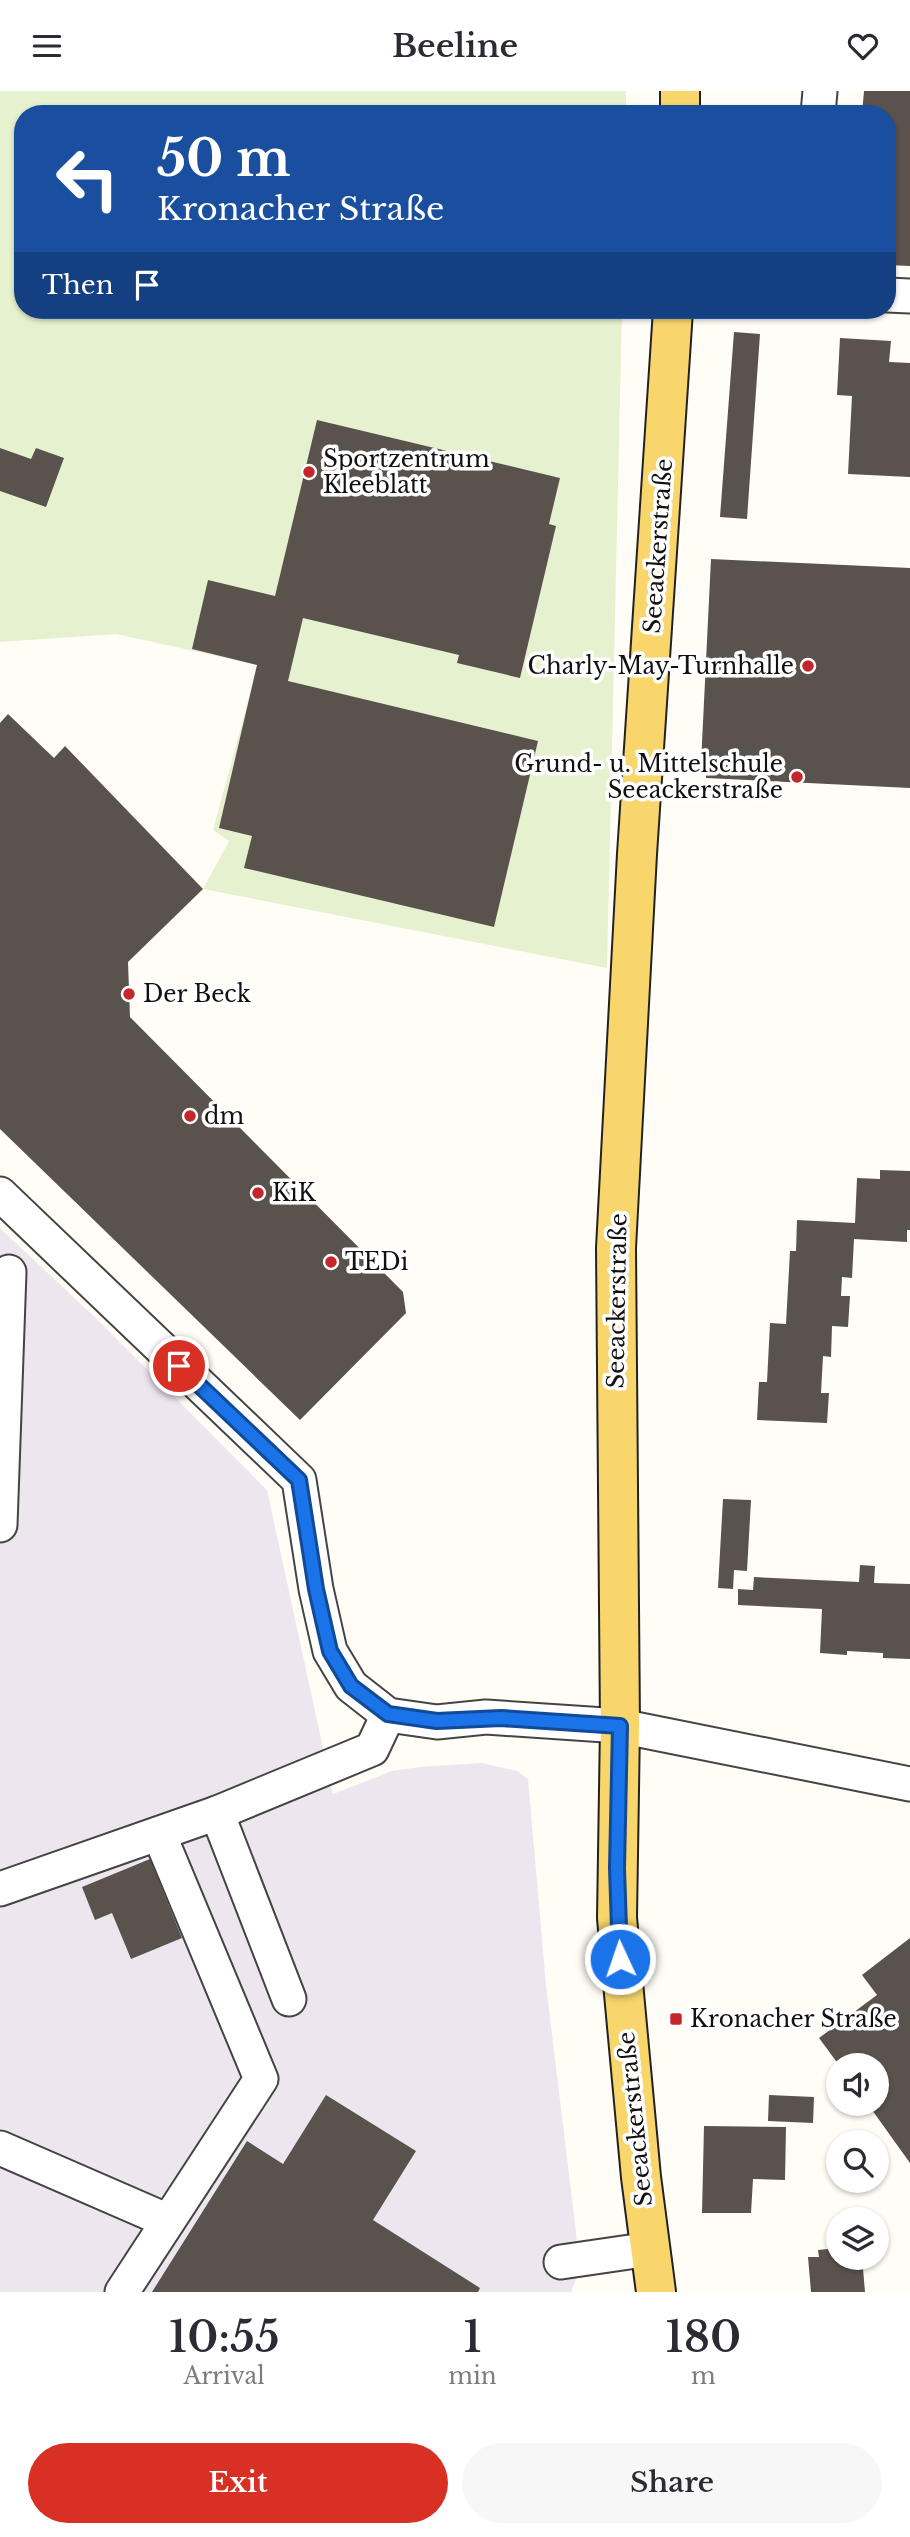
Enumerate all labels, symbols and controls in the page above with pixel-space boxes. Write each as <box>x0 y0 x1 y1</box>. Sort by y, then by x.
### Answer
text: Beeline <box>392 26 518 66</box>
icon: menu <box>28 27 66 65</box>
icon: heart <box>844 27 882 65</box>
text: 50 m <box>157 128 290 189</box>
icon: left <box>42 133 133 224</box>
text: Kronacher Straße <box>157 189 444 229</box>
icon: arrive <box>128 266 166 304</box>
text: Then <box>42 269 114 301</box>
place label: Sportzentrum Kleeblatt <box>323 445 490 499</box>
street label: Seeackerstraße <box>638 458 678 634</box>
marker: Sportzentrum Kleeblatt <box>301 464 317 480</box>
place label: Charly-May-Turnhalle <box>527 652 794 680</box>
marker: Charly-May-Turnhalle <box>800 658 816 674</box>
place label: Grund- u. Mittelschule Seeackerstraße <box>514 750 783 804</box>
marker: Grund- u. Mittelschule Seeackerstraße <box>789 769 805 785</box>
place label: Der Beck <box>143 980 252 1008</box>
marker: Der Beck <box>121 986 137 1002</box>
place label: dm <box>204 1102 245 1130</box>
marker: dm <box>182 1108 198 1124</box>
place label: KiK <box>272 1179 317 1207</box>
marker: KiK <box>250 1185 266 1201</box>
street label: Seeackerstraße <box>601 1213 633 1389</box>
place label: TEDi <box>345 1248 408 1276</box>
marker: TEDi <box>323 1254 339 1270</box>
pin <box>149 1336 209 1396</box>
icon: arrive <box>160 1347 198 1385</box>
position arrow <box>583 1922 657 1996</box>
place label: Kronacher Straße <box>690 2005 897 2033</box>
marker: Kronacher Straße <box>668 2011 684 2027</box>
street label: Seeackerstraße <box>612 2030 658 2208</box>
map controls <box>826 2053 889 2270</box>
button: sound <box>826 2053 889 2116</box>
button: search <box>826 2130 889 2193</box>
button: layers <box>826 2207 889 2270</box>
text: 10:55 <box>169 2311 280 2363</box>
text: 1 <box>463 2311 482 2363</box>
text: 180 <box>665 2311 741 2363</box>
text: Arrival <box>183 2362 265 2390</box>
text: min <box>448 2362 497 2390</box>
text: m <box>691 2362 716 2390</box>
button: Exit <box>28 2443 448 2523</box>
button: Share <box>462 2443 882 2523</box>

